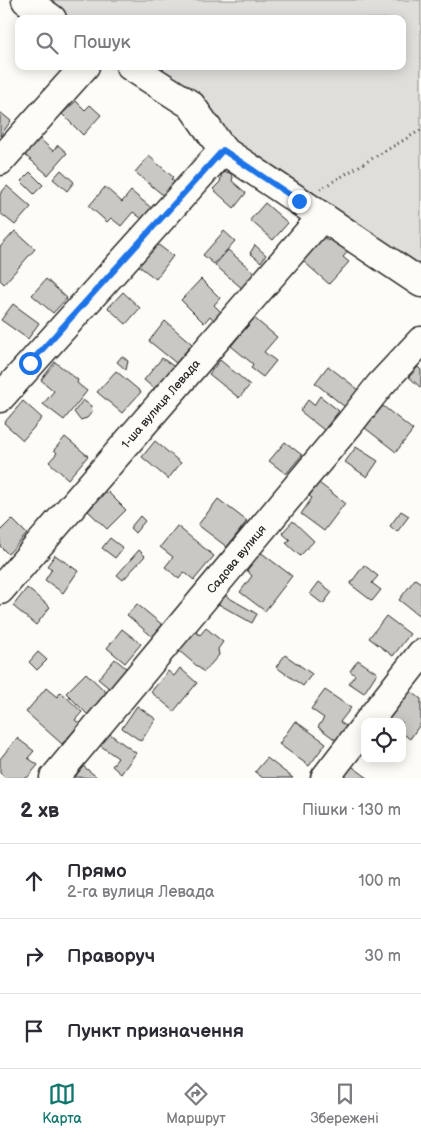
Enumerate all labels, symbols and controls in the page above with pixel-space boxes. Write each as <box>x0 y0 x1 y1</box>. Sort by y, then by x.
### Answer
search box <box>15 15 406 70</box>
icon: search <box>33 29 61 57</box>
text: Пошук <box>73 31 131 54</box>
route end <box>288 190 311 213</box>
route start <box>19 352 42 375</box>
street label: 1-ша вулиця Левада <box>118 356 203 451</box>
street label: Садова вулиця <box>204 522 270 596</box>
map controls <box>361 718 406 763</box>
button: locate <box>361 718 406 763</box>
text: 2 хв <box>20 798 59 823</box>
text: Пішки · 130 m <box>302 801 401 820</box>
text: Прямо <box>67 860 127 883</box>
icon: ahead <box>20 867 48 895</box>
text: 100 m <box>358 872 401 891</box>
text: 2-га вулиця Левада <box>67 883 214 902</box>
icon: right <box>20 942 48 970</box>
text: Праворуч <box>67 945 155 968</box>
text: 30 m <box>364 947 401 966</box>
icon: arrive <box>20 1017 48 1045</box>
text: Пункт призначення <box>67 1020 244 1043</box>
tab: Карта <box>42 1080 82 1127</box>
tab: Маршрут <box>166 1080 226 1127</box>
tab: Збережені <box>310 1080 379 1127</box>

